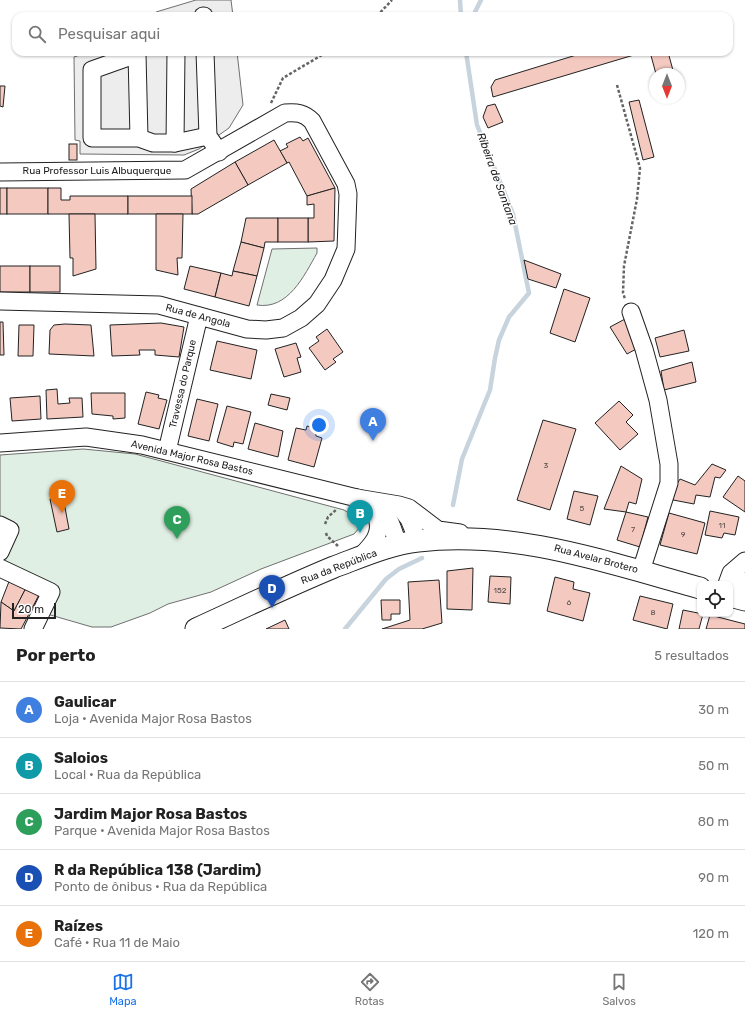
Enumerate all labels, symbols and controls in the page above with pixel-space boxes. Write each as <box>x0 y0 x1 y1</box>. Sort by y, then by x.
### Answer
search box <box>12 12 733 56</box>
icon: search <box>26 23 48 45</box>
text: Pesquisar aqui <box>58 25 160 43</box>
north arrow <box>649 68 685 104</box>
water label: Ribeira de Santana <box>474 131 520 228</box>
street label: Rua Professor Luis Albuquerque <box>23 165 172 177</box>
street label: Rua de Angola <box>164 302 232 330</box>
street label: Travessa do Parque <box>167 338 199 429</box>
pin: A <box>360 408 386 441</box>
your location <box>309 415 329 435</box>
street label: Avenida Major Rosa Bastos <box>130 438 254 478</box>
house number: 3 <box>544 461 549 470</box>
pin: E <box>49 480 75 513</box>
pin: B <box>347 500 373 533</box>
house number: 5 <box>580 504 585 513</box>
pin: C <box>164 506 190 539</box>
house number: 11 <box>719 521 725 530</box>
house number: 7 <box>631 525 635 534</box>
house number: 9 <box>681 530 686 539</box>
street label: Rua Avelar Brotero <box>553 542 640 576</box>
street label: Rua da República <box>299 547 379 587</box>
pin: D <box>259 575 285 608</box>
map controls <box>697 581 733 617</box>
button: locate <box>697 581 733 617</box>
house number: 152 <box>494 586 507 595</box>
house number: 6 <box>567 598 572 607</box>
scale bar <box>12 601 56 620</box>
text: 20 m <box>18 603 44 616</box>
house number: 8 <box>650 608 656 617</box>
text: Por perto <box>16 645 96 665</box>
text: 5 resultados <box>654 648 729 663</box>
text: Gaulicar <box>54 693 116 711</box>
text: A <box>24 702 34 717</box>
text: 30 m <box>698 702 729 717</box>
text: Loja · Avenida Major Rosa Bastos <box>54 711 252 726</box>
text: Saloios <box>54 749 108 767</box>
text: B <box>24 758 34 773</box>
text: 50 m <box>698 758 729 773</box>
text: Local · Rua da República <box>54 767 201 782</box>
text: Jardim Major Rosa Bastos <box>54 805 247 823</box>
text: C <box>24 814 34 829</box>
text: 80 m <box>698 814 729 829</box>
text: Parque · Avenida Major Rosa Bastos <box>54 823 270 838</box>
text: R da República 138 (Jardim) <box>54 861 261 879</box>
text: D <box>24 870 34 885</box>
text: 90 m <box>698 870 729 885</box>
text: Ponto de ônibus · Rua da República <box>54 879 267 894</box>
text: Raízes <box>54 917 103 935</box>
text: E <box>25 926 33 941</box>
text: 120 m <box>693 926 729 941</box>
text: Café · Rua 11 de Maio <box>54 935 180 950</box>
tab: Mapa <box>109 971 137 1008</box>
tab: Rotas <box>355 971 384 1008</box>
tab: Salvos <box>602 971 636 1008</box>

